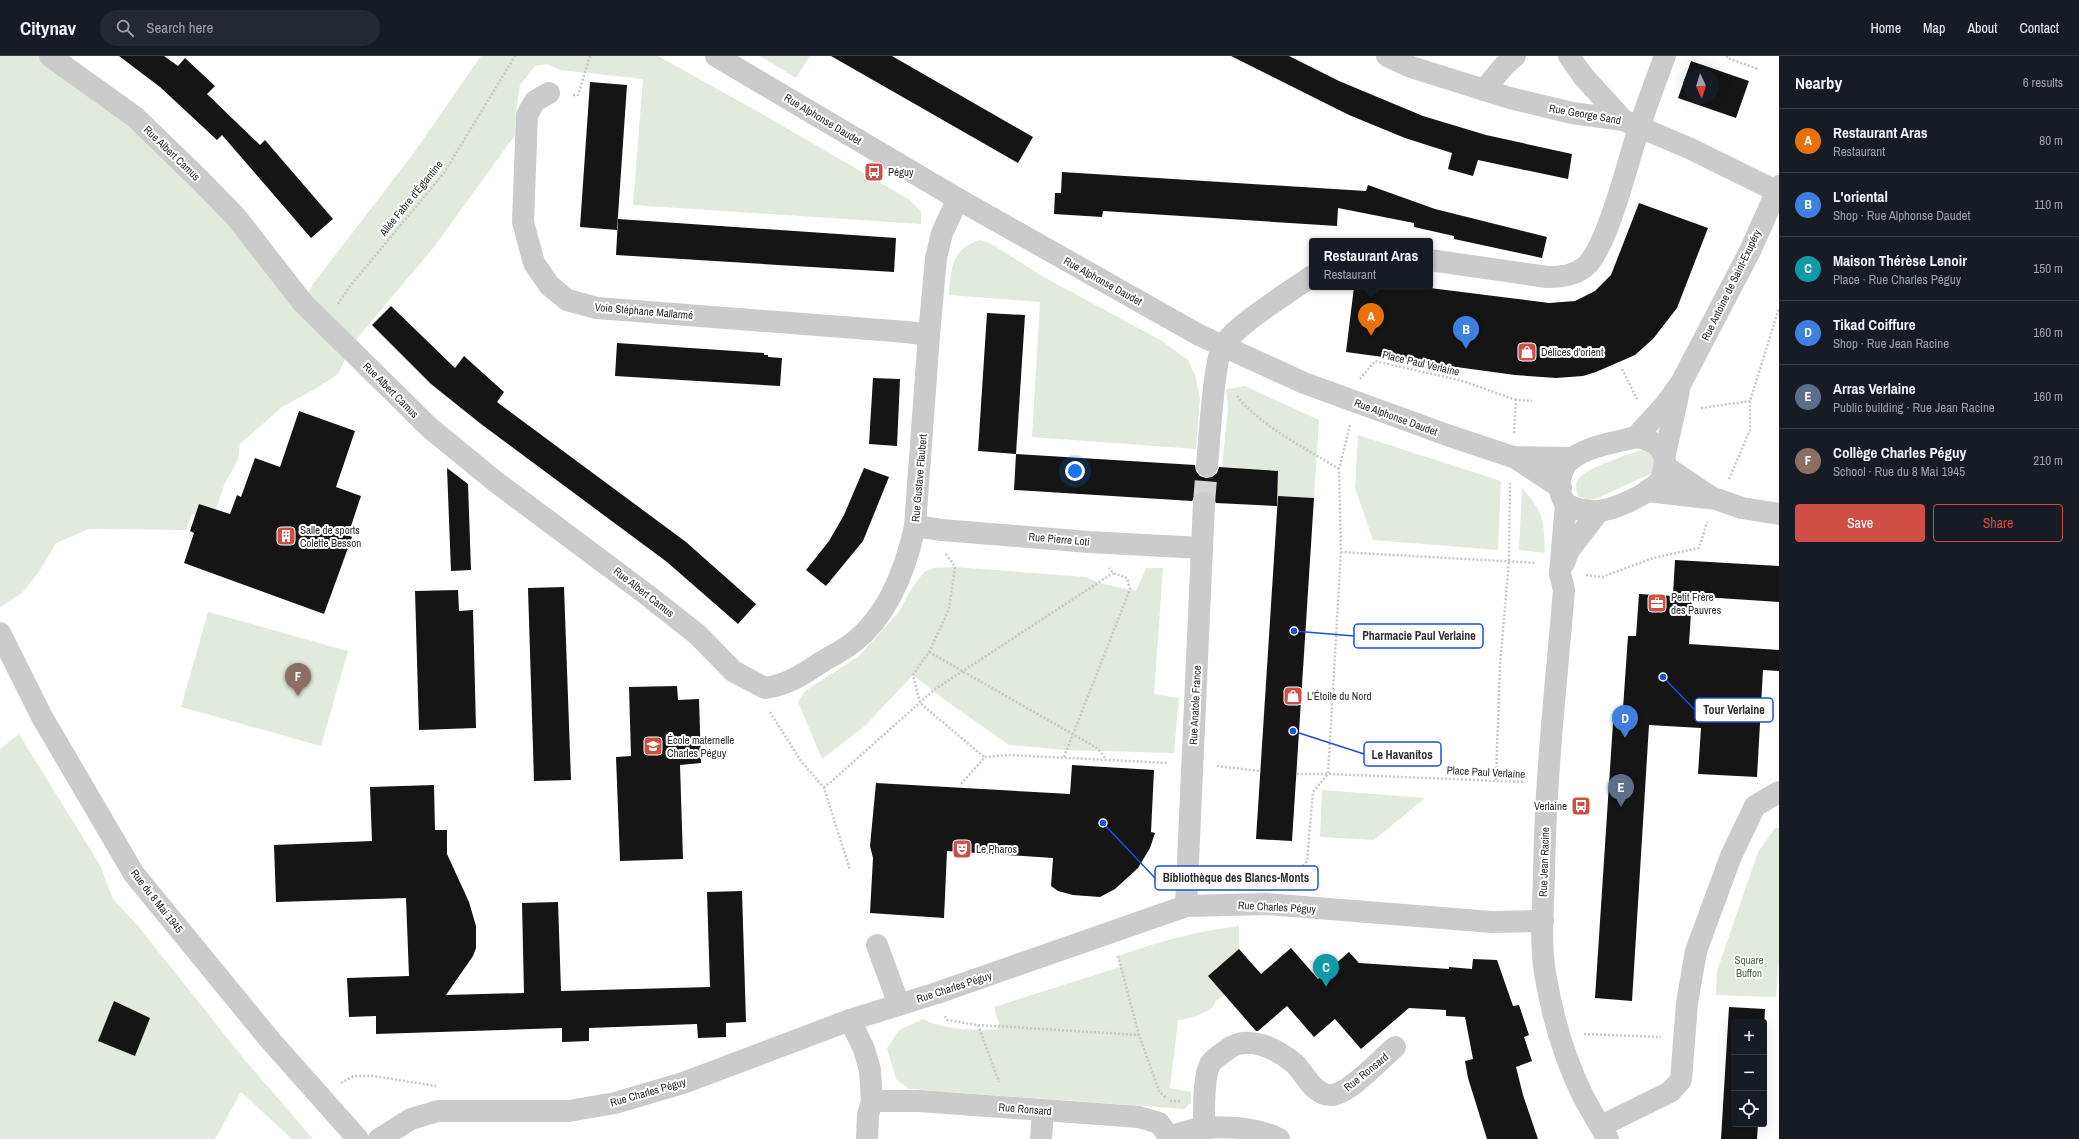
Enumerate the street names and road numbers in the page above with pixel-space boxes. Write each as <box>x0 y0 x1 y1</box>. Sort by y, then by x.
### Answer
street label: Rue Alphonse Daudet <box>782 90 865 148</box>
street label: Rue George Sand <box>1548 101 1622 127</box>
street label: Rue Albert Camus <box>141 123 204 184</box>
street label: Allée Fabre d'Églantine <box>376 157 446 239</box>
street label: Rue Antoine de Saint-Exupéry <box>1698 227 1764 343</box>
street label: Rue Alphonse Daudet <box>1061 254 1145 309</box>
street label: Voie Stéphane Mallarmé <box>594 300 694 322</box>
street label: Place Paul Verlaine <box>1381 347 1461 379</box>
street label: Rue Albert Camus <box>360 359 422 421</box>
street label: Rue Alphonse Daudet <box>1352 395 1440 439</box>
street label: Rue Gustave Flaubert <box>908 433 930 523</box>
street label: Rue Pierre Loti <box>1028 529 1090 549</box>
street label: Rue Albert Camus <box>611 564 678 620</box>
street label: Rue Anatole France <box>1186 665 1204 745</box>
street label: Place Paul Verlaine <box>1446 763 1526 781</box>
street label: Rue Jean Racine <box>1536 827 1552 897</box>
street label: Rue du 8 Mai 1945 <box>128 866 186 936</box>
street label: Rue Charles Péguy <box>1238 898 1317 916</box>
street label: Rue Charles Péguy <box>915 968 994 1006</box>
street label: Rue Ronsard <box>1341 1050 1391 1094</box>
street label: Rue Charles Péguy <box>608 1074 688 1110</box>
street label: Rue Ronsard <box>998 1100 1052 1118</box>

